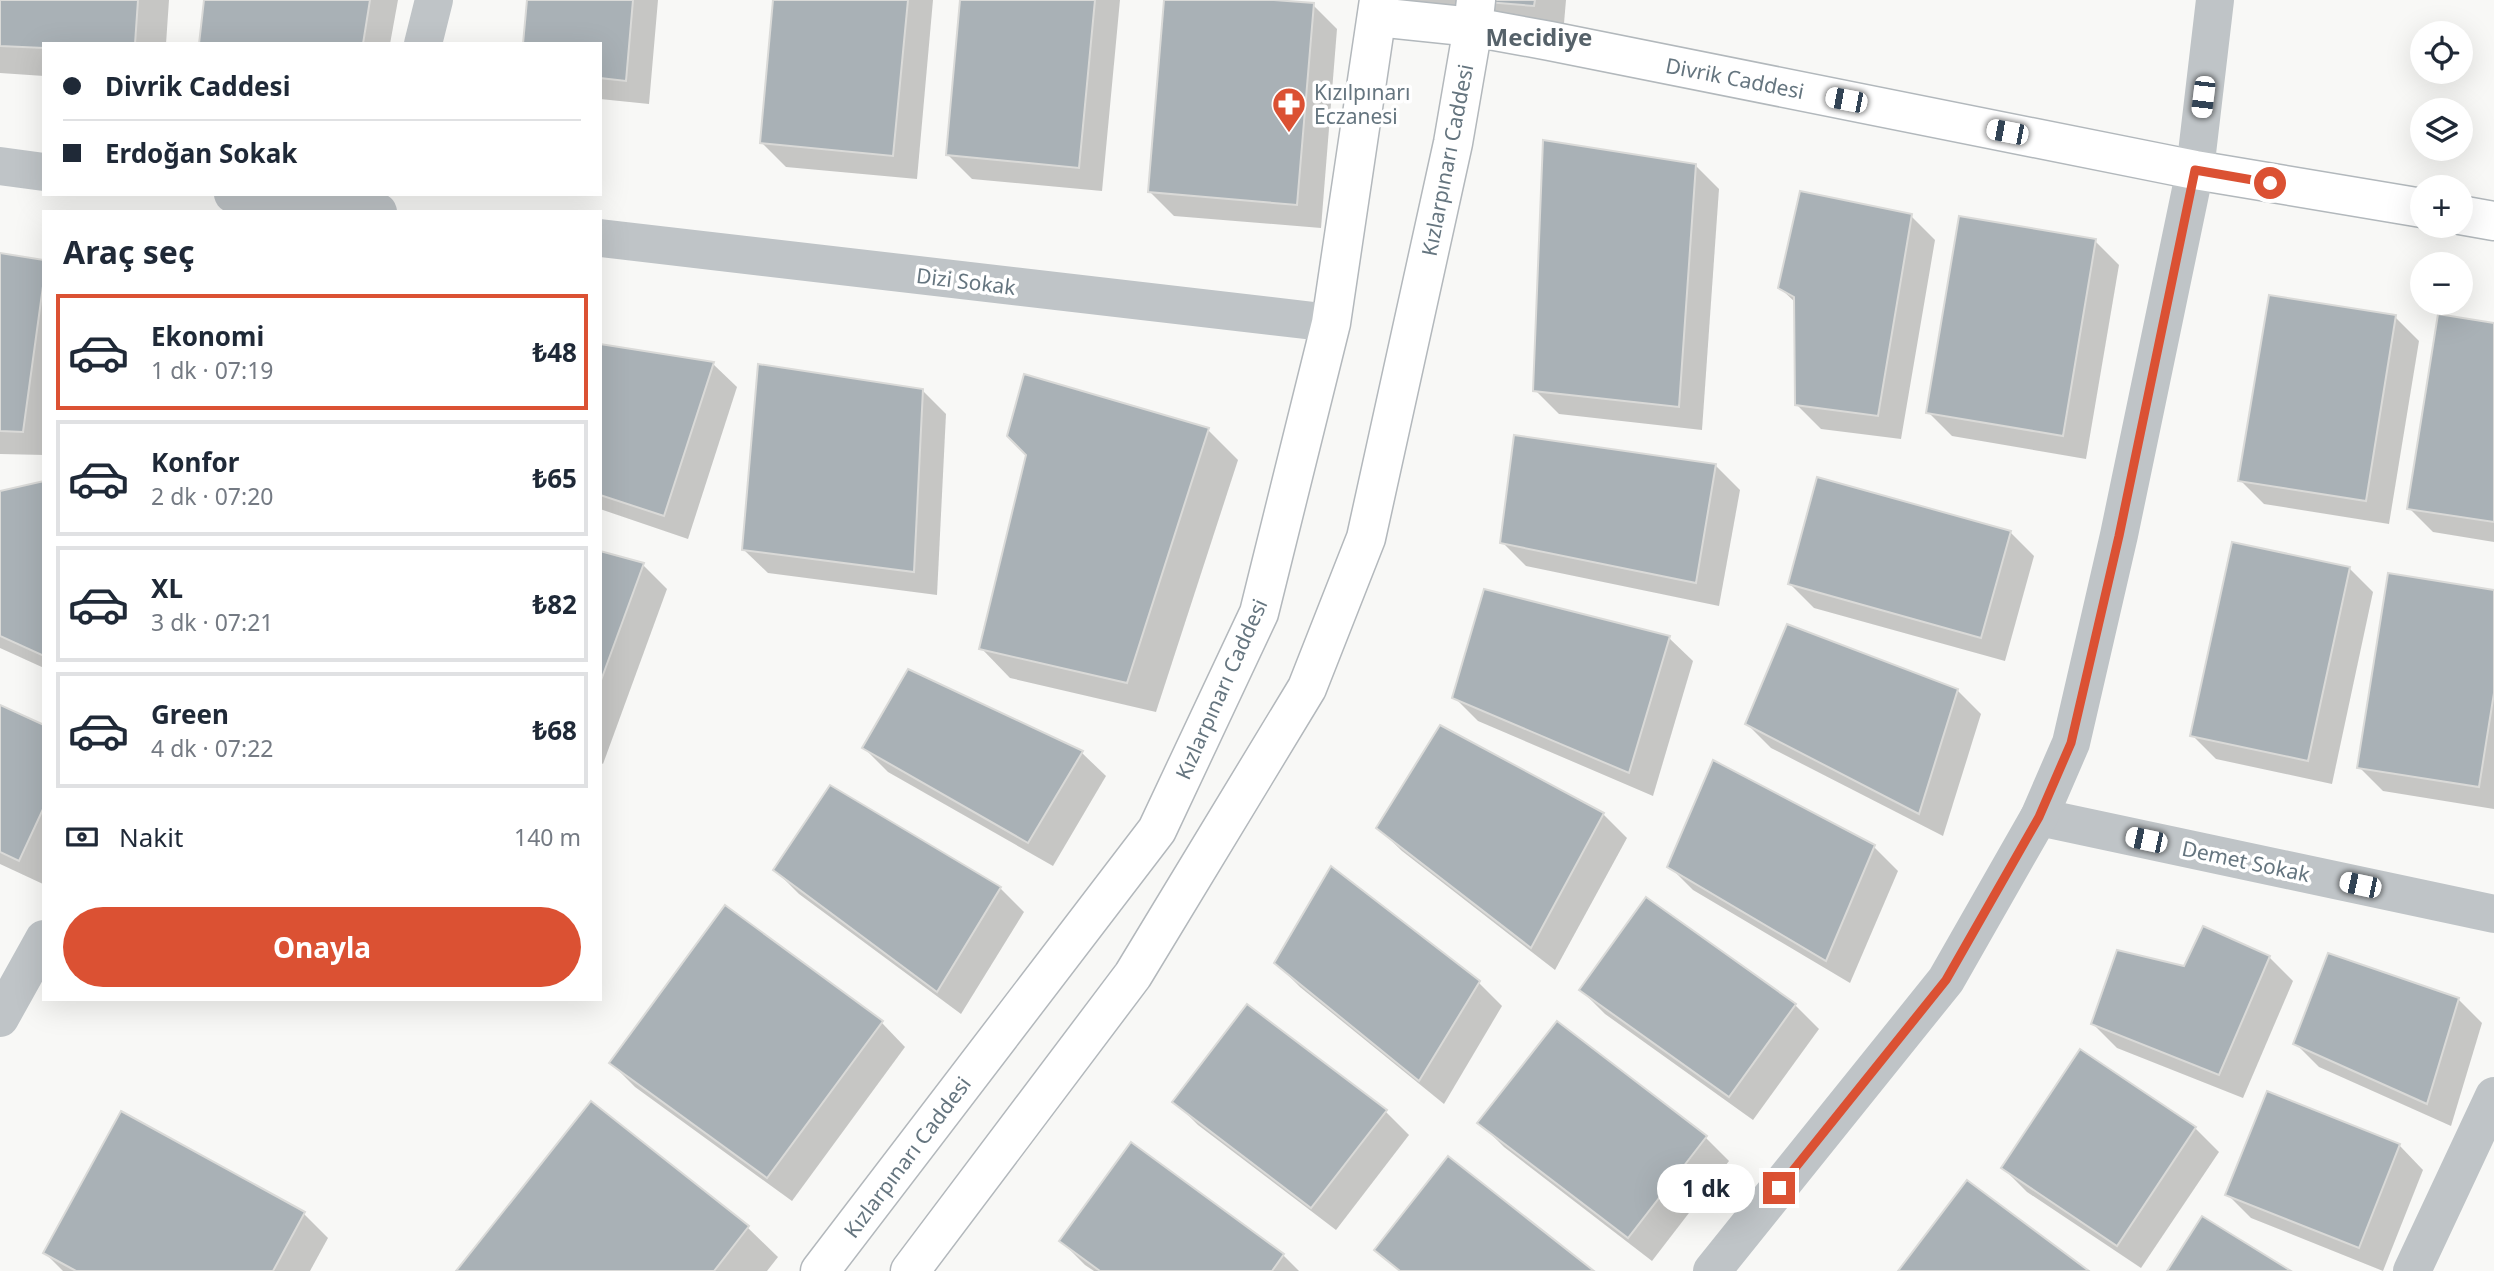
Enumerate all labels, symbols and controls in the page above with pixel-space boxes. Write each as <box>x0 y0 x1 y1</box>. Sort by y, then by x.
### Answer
district label: Mecidiye <box>1486 20 1592 53</box>
map controls <box>2410 21 2473 315</box>
button: locate <box>2410 21 2473 84</box>
street label: Divrik Caddesi <box>1663 51 1807 105</box>
street label: Kızlarpınarı Caddesi <box>1415 62 1479 258</box>
text: Divrik Caddesi <box>105 68 290 104</box>
car <box>2191 75 2216 119</box>
place label: Kızılpınarı Eczanesi <box>1314 78 1410 130</box>
pharmacy icon: Kızılpınarı Eczanesi <box>1270 85 1308 134</box>
car <box>1824 86 1869 114</box>
button: layers <box>2410 98 2473 161</box>
car <box>1985 118 2030 146</box>
text: Erdoğan Sokak <box>105 135 297 171</box>
route start <box>2254 167 2286 199</box>
button: + <box>2410 175 2473 238</box>
text: Araç seç <box>63 230 195 273</box>
button: − <box>2410 252 2473 315</box>
street label: Dizi Sokak <box>915 261 1018 301</box>
text: Ekonomi <box>151 318 264 354</box>
icon: car <box>67 321 130 384</box>
text: ₺48 <box>532 334 577 370</box>
text: 1 dk · 07:19 <box>151 354 273 386</box>
text: Konfor <box>151 444 239 480</box>
icon: car <box>67 447 130 510</box>
text: ₺65 <box>532 460 577 496</box>
text: 2 dk · 07:20 <box>151 480 273 512</box>
text: XL <box>151 570 183 606</box>
icon: car <box>67 573 130 636</box>
text: ₺82 <box>532 586 577 622</box>
street label: Kızlarpınarı Caddesi <box>1169 594 1273 784</box>
text: 3 dk · 07:21 <box>151 606 273 638</box>
text: Green <box>151 696 229 732</box>
icon: car <box>67 699 130 762</box>
text: ₺68 <box>532 712 577 748</box>
text: 4 dk · 07:22 <box>151 732 273 764</box>
icon: cash <box>63 818 101 856</box>
text: Nakit <box>119 819 183 855</box>
text: 140 m <box>514 821 581 853</box>
car <box>2124 825 2169 855</box>
street label: Demet Sokak <box>2179 834 2313 888</box>
car <box>2338 870 2383 900</box>
button: Onayla <box>63 907 581 987</box>
street label: Kızlarpınarı Caddesi <box>837 1071 977 1243</box>
callout: 1 dk <box>1656 1164 1754 1212</box>
text: 1 dk <box>1682 1172 1730 1204</box>
route end <box>1763 1172 1795 1204</box>

